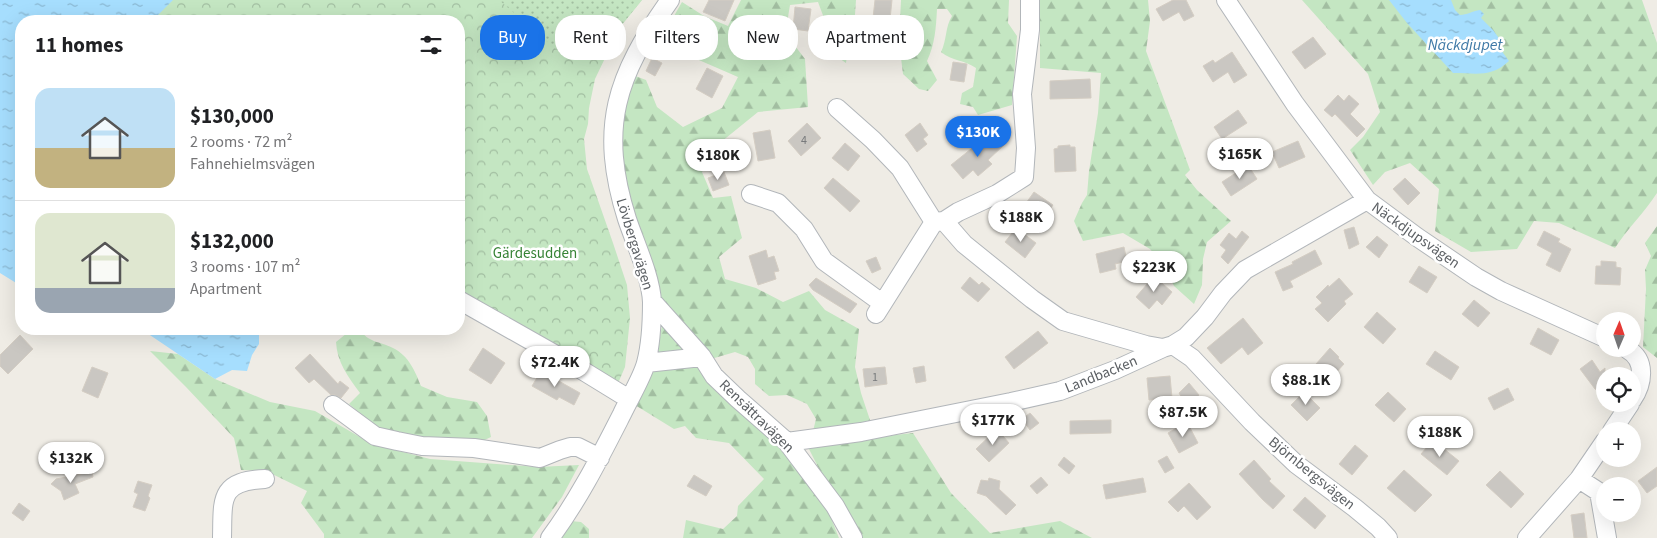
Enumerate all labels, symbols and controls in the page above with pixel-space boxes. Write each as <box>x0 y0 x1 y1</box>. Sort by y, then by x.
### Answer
chip: Buy <box>480 15 545 60</box>
chip: Rent <box>555 15 626 60</box>
chip: Filters <box>636 15 718 60</box>
chip: New <box>728 15 798 60</box>
chip: Apartment <box>808 15 924 60</box>
text: 11 homes <box>35 30 123 60</box>
icon: filters <box>417 31 445 59</box>
water label: Näckdjupet <box>1428 34 1503 56</box>
text: $130,000 <box>190 101 274 131</box>
icon: home <box>75 108 135 168</box>
pin: $130K <box>943 116 1013 158</box>
text: $130K <box>956 121 1000 143</box>
text: 2 rooms · 72 m² <box>190 131 292 153</box>
house number: 4 <box>801 132 807 149</box>
pin: $180K <box>683 138 753 181</box>
pin: $165K <box>1205 138 1275 180</box>
text: $165K <box>1218 143 1262 165</box>
text: $180K <box>696 144 740 166</box>
text: Fahnehielmsvägen <box>190 153 315 175</box>
street label: Lövbergavägen <box>611 196 658 293</box>
street label: Näckdjupsvägen <box>1367 197 1464 274</box>
pin: $188K <box>986 200 1056 243</box>
text: $188K <box>999 206 1043 228</box>
text: $132,000 <box>190 226 274 256</box>
icon: home <box>75 233 135 293</box>
park label: Gärdesudden <box>493 243 577 264</box>
pin: $223K <box>1119 250 1189 293</box>
text: 3 rooms · 107 m² <box>190 256 300 278</box>
text: $223K <box>1132 256 1176 278</box>
text: Apartment <box>190 278 262 300</box>
north arrow <box>1596 312 1641 358</box>
map controls <box>1596 312 1641 522</box>
pin: $72.4K <box>514 346 596 388</box>
street label: Landbacken <box>1062 350 1141 399</box>
text: $72.4K <box>531 351 579 373</box>
pin: $88.1K <box>1265 364 1347 406</box>
button: locate <box>1596 367 1641 412</box>
house number: 1 <box>872 369 878 386</box>
text: $88.1K <box>1282 369 1330 391</box>
street label: Rensättravägen <box>714 375 799 458</box>
pin: $87.5K <box>1142 396 1224 438</box>
text: $87.5K <box>1159 401 1207 423</box>
pin: $177K <box>958 404 1028 446</box>
text: $177K <box>971 409 1015 431</box>
pin: $188K <box>1405 416 1475 458</box>
text: $188K <box>1418 421 1462 443</box>
button: + <box>1596 422 1641 467</box>
street label: Björnbergsvägen <box>1264 432 1359 515</box>
pin: $132K <box>36 442 106 484</box>
text: $132K <box>49 447 93 469</box>
button: − <box>1596 477 1641 522</box>

